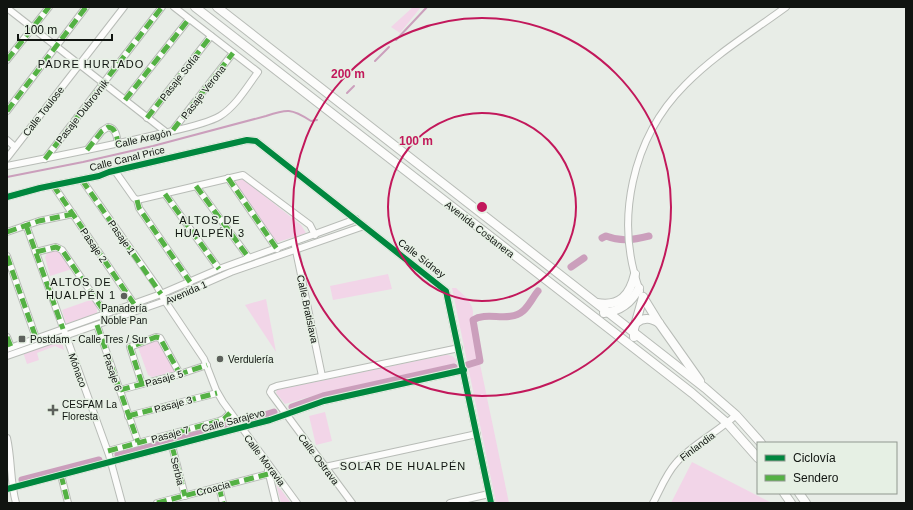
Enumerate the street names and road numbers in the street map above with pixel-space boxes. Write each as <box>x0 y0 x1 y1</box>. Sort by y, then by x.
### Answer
street label: Pasaje Sofía <box>158 51 201 103</box>
street label: Pasaje Verona <box>179 63 228 121</box>
street label: Pasaje Dubrovnik <box>54 76 111 146</box>
street label: Calle Toulose <box>21 84 66 138</box>
street label: Calle Aragón <box>114 127 172 150</box>
street label: Calle Canal Price <box>88 144 166 173</box>
street label: Avenida Costanera <box>443 199 517 260</box>
street label: Pasaje 1 <box>106 218 138 257</box>
street label: Pasaje 2 <box>78 226 109 265</box>
street label: Calle Sídney <box>396 237 447 280</box>
street label: Calle Bratislava <box>295 274 320 345</box>
street label: Avenida 1 <box>164 278 209 306</box>
street label: Mónaco <box>66 352 89 389</box>
street label: Pasaje 6 <box>101 352 124 393</box>
street label: Pasaje 5 <box>144 368 185 389</box>
street label: Pasaje 3 <box>153 394 194 415</box>
street label: Calle Sarajevo <box>200 407 266 434</box>
street label: Pasaje 7 <box>150 424 191 445</box>
street label: Finlandia <box>678 430 717 463</box>
street label: Calle Ostrava <box>296 432 341 487</box>
street label: Calle Moravia <box>242 433 288 488</box>
street label: Serbia <box>169 456 186 487</box>
street label: Croacia <box>195 479 232 498</box>

